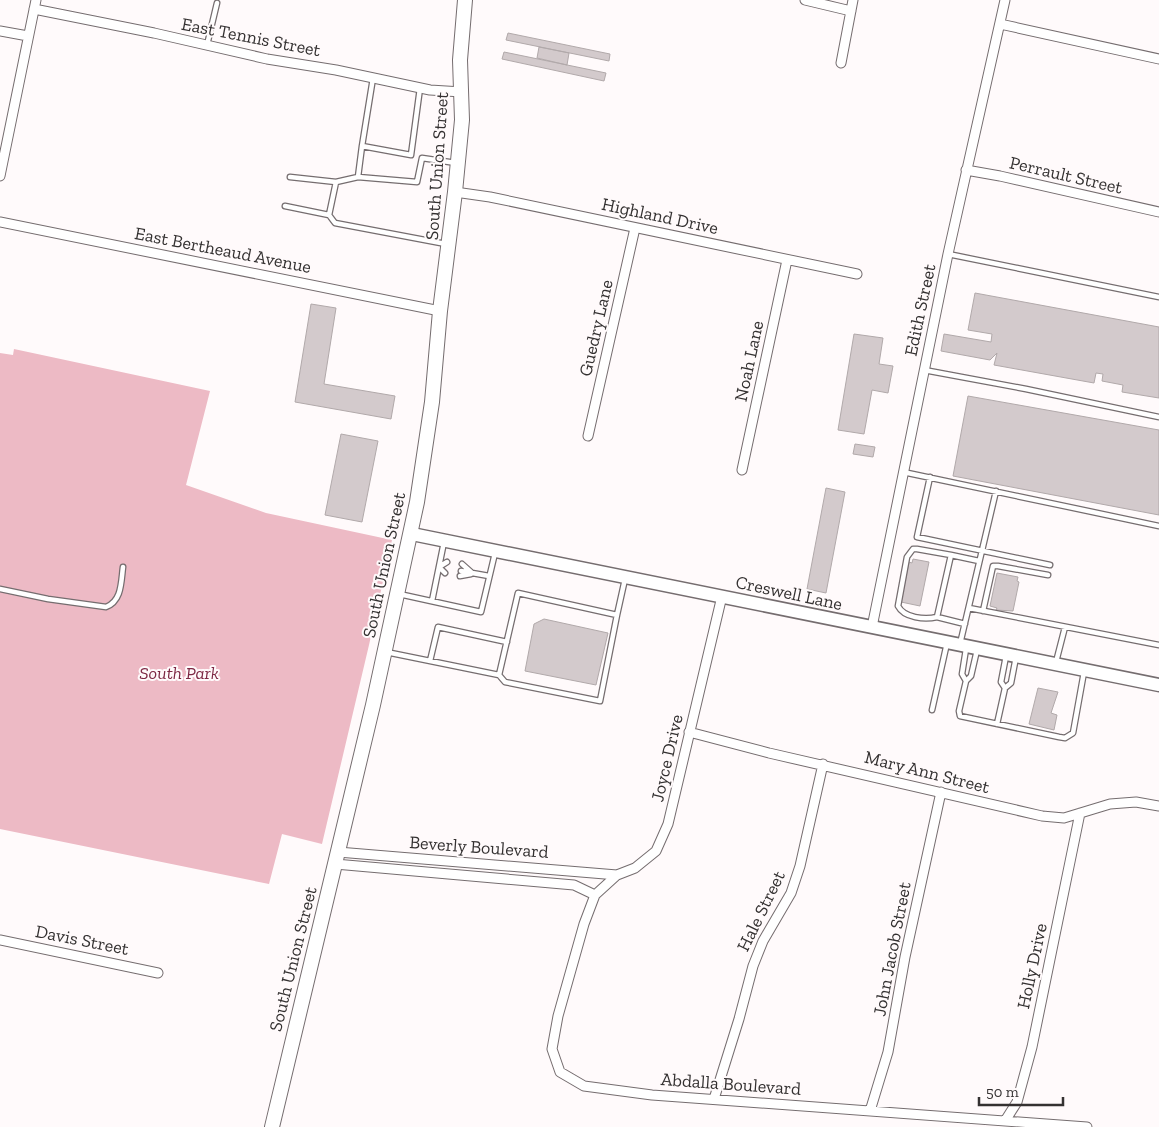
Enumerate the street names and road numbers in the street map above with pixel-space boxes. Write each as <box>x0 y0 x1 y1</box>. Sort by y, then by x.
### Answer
street label: East Tennis Street <box>180 13 323 61</box>
street label: South Union Street <box>421 91 453 241</box>
street label: Perrault Street <box>1007 151 1125 199</box>
street label: Highland Drive <box>600 193 720 239</box>
street label: East Bertheaud Avenue <box>133 222 313 278</box>
street label: Edith Street <box>900 262 941 358</box>
street label: Guedry Lane <box>574 277 618 379</box>
street label: Noah Lane <box>730 319 768 403</box>
street label: South Union Street <box>358 490 410 640</box>
street label: Creswell Lane <box>734 571 844 615</box>
street label: Joyce Drive <box>646 712 688 804</box>
street label: Mary Ann Street <box>862 746 992 798</box>
street label: Beverly Boulevard <box>409 831 550 863</box>
street label: Hale Street <box>732 867 790 955</box>
street label: John Jacob Street <box>868 880 916 1018</box>
street label: South Union Street <box>264 884 322 1034</box>
street label: Davis Street <box>34 920 131 960</box>
street label: Holly Drive <box>1012 921 1052 1011</box>
street label: Abdalla Boulevard <box>660 1068 802 1100</box>

